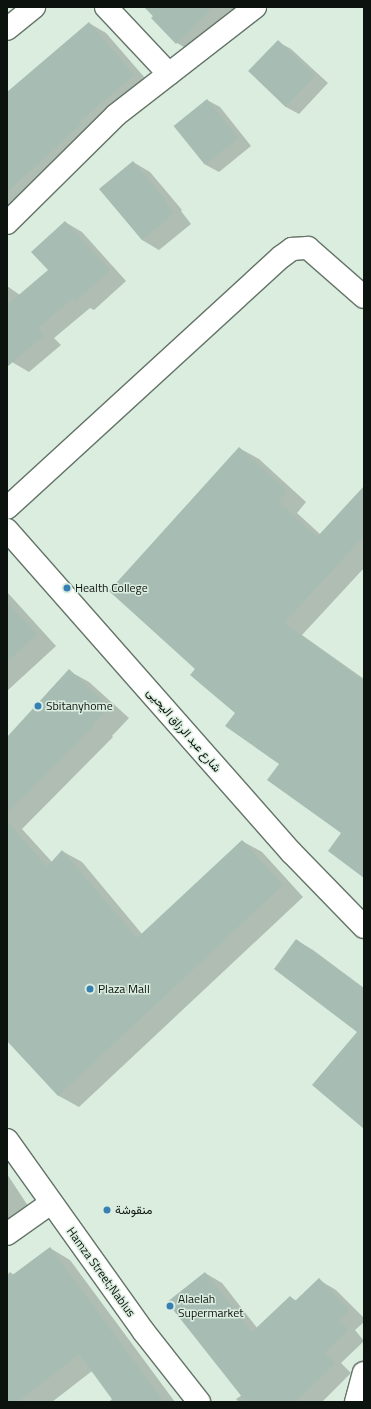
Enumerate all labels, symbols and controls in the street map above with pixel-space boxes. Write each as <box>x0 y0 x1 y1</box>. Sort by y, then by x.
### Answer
place label: Health College <box>75 581 148 595</box>
marker: Health College <box>62 583 72 593</box>
street label: شارع عبد الرزاق اليحيى <box>144 685 224 775</box>
place label: Sbitanyhome <box>46 699 113 713</box>
marker: Sbitanyhome <box>33 701 43 711</box>
place label: Plaza Mall <box>98 982 150 996</box>
marker: Plaza Mall <box>85 984 95 994</box>
place label: منقوشة <box>115 1203 152 1217</box>
marker: منقوشة <box>102 1205 112 1215</box>
street label: Hamza Street;Nablus <box>64 1224 138 1320</box>
place label: Alaelah Supermarket <box>178 1292 243 1320</box>
marker: Alaelah Supermarket <box>165 1301 175 1311</box>

